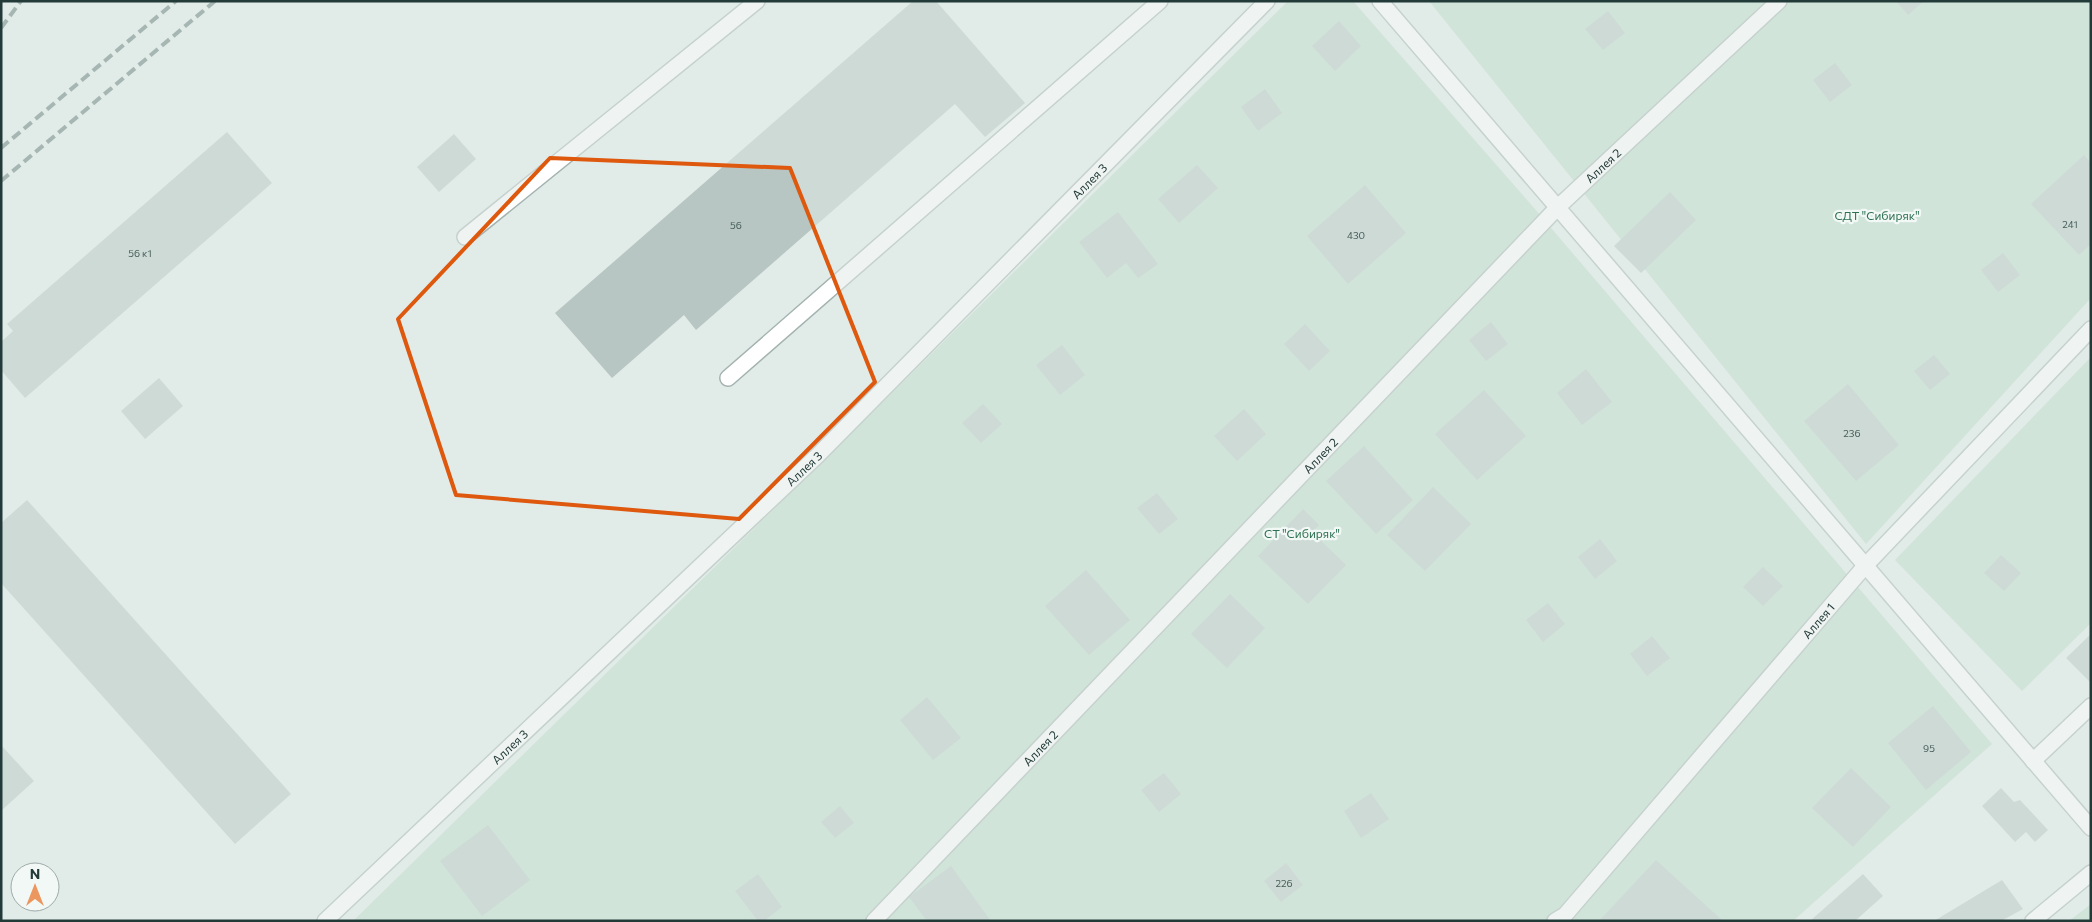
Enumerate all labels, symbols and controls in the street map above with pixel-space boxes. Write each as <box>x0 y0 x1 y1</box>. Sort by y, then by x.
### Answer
street label: Аллея 2 <box>1582 145 1624 185</box>
street label: Аллея 3 <box>1069 160 1110 201</box>
park label: СДТ "Сибиряк" <box>1834 208 1920 222</box>
house number: 241 <box>2062 218 2078 230</box>
house number: 56 <box>730 219 742 231</box>
house number: 430 <box>1347 229 1365 241</box>
house number: 56 к1 <box>128 247 152 259</box>
house number: 236 <box>1843 427 1861 439</box>
street label: Аллея 2 <box>1300 434 1341 476</box>
street label: Аллея 3 <box>783 448 825 489</box>
park label: СТ "Сибиряк" <box>1264 526 1340 540</box>
street label: Аллея 1 <box>1799 600 1837 641</box>
street label: Аллея 3 <box>489 726 530 767</box>
street label: Аллея 2 <box>1020 727 1060 768</box>
house number: 95 <box>1923 742 1935 754</box>
north arrow <box>10 862 60 912</box>
text: N <box>30 865 40 882</box>
house number: 226 <box>1275 877 1293 889</box>

